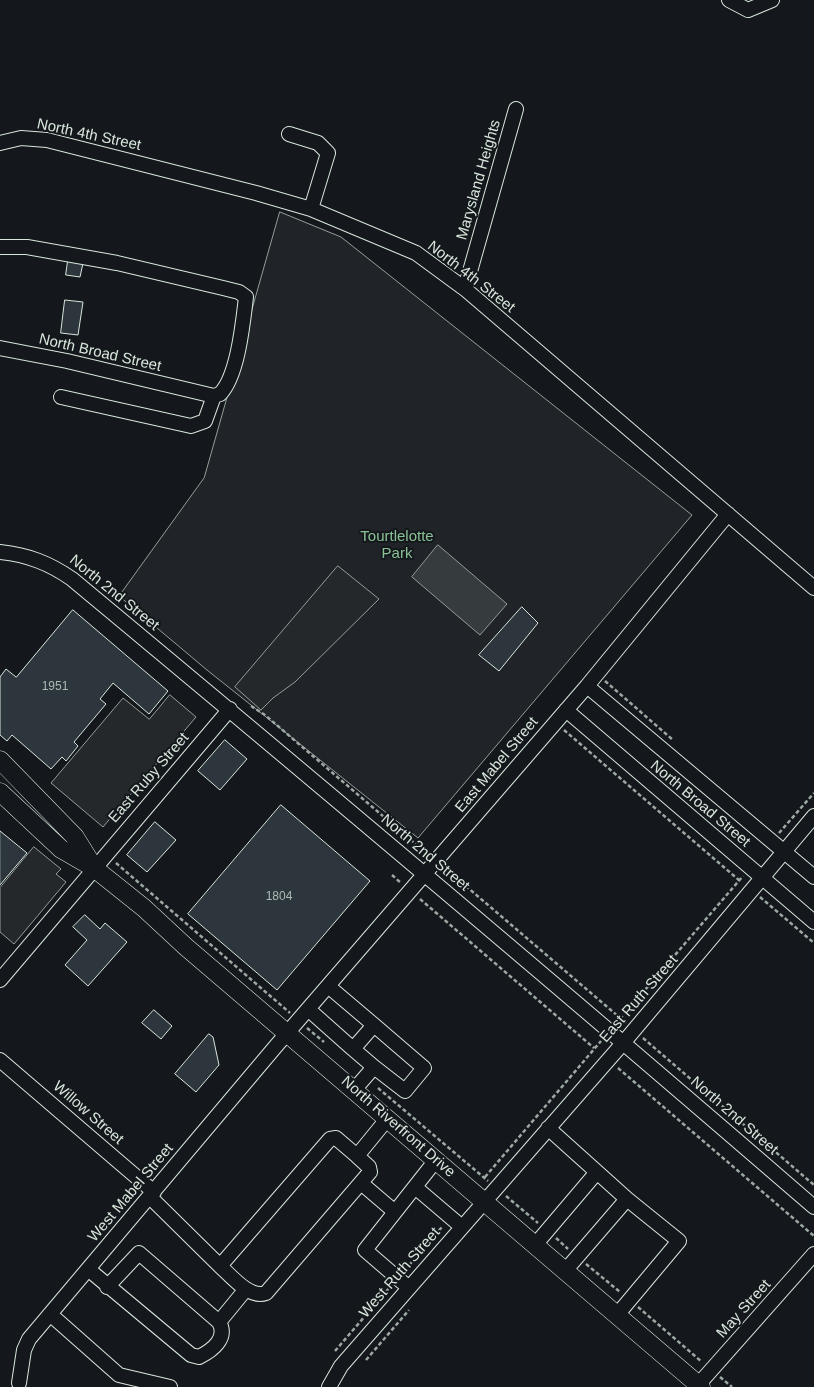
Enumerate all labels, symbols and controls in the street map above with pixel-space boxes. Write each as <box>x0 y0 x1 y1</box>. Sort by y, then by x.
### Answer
street label: North 4th Street <box>35 115 143 155</box>
street label: Marysland Heights <box>453 118 505 242</box>
street label: North 4th Street <box>424 237 518 317</box>
street label: North Broad Street <box>37 330 163 376</box>
park label: Tourtlelotte Park <box>360 528 434 563</box>
street label: North 2nd Street <box>66 551 162 635</box>
house number: 1951 <box>42 680 68 694</box>
street label: East Mabel Street <box>452 714 542 816</box>
street label: East Ruby Street <box>105 729 193 827</box>
street label: North Broad Street <box>646 757 754 851</box>
street label: North 2nd Street <box>377 811 473 895</box>
house number: 1804 <box>266 890 292 904</box>
street label: East Ruth Street <box>596 952 682 1046</box>
street label: North Riverfront Drive <box>337 1073 459 1181</box>
street label: North 2nd Street <box>687 1073 781 1159</box>
street label: Willow Street <box>49 1077 127 1149</box>
street label: West Mabel Street <box>85 1140 177 1246</box>
street label: West Ruth Street <box>356 1224 444 1322</box>
street label: May Street <box>713 1276 775 1342</box>

